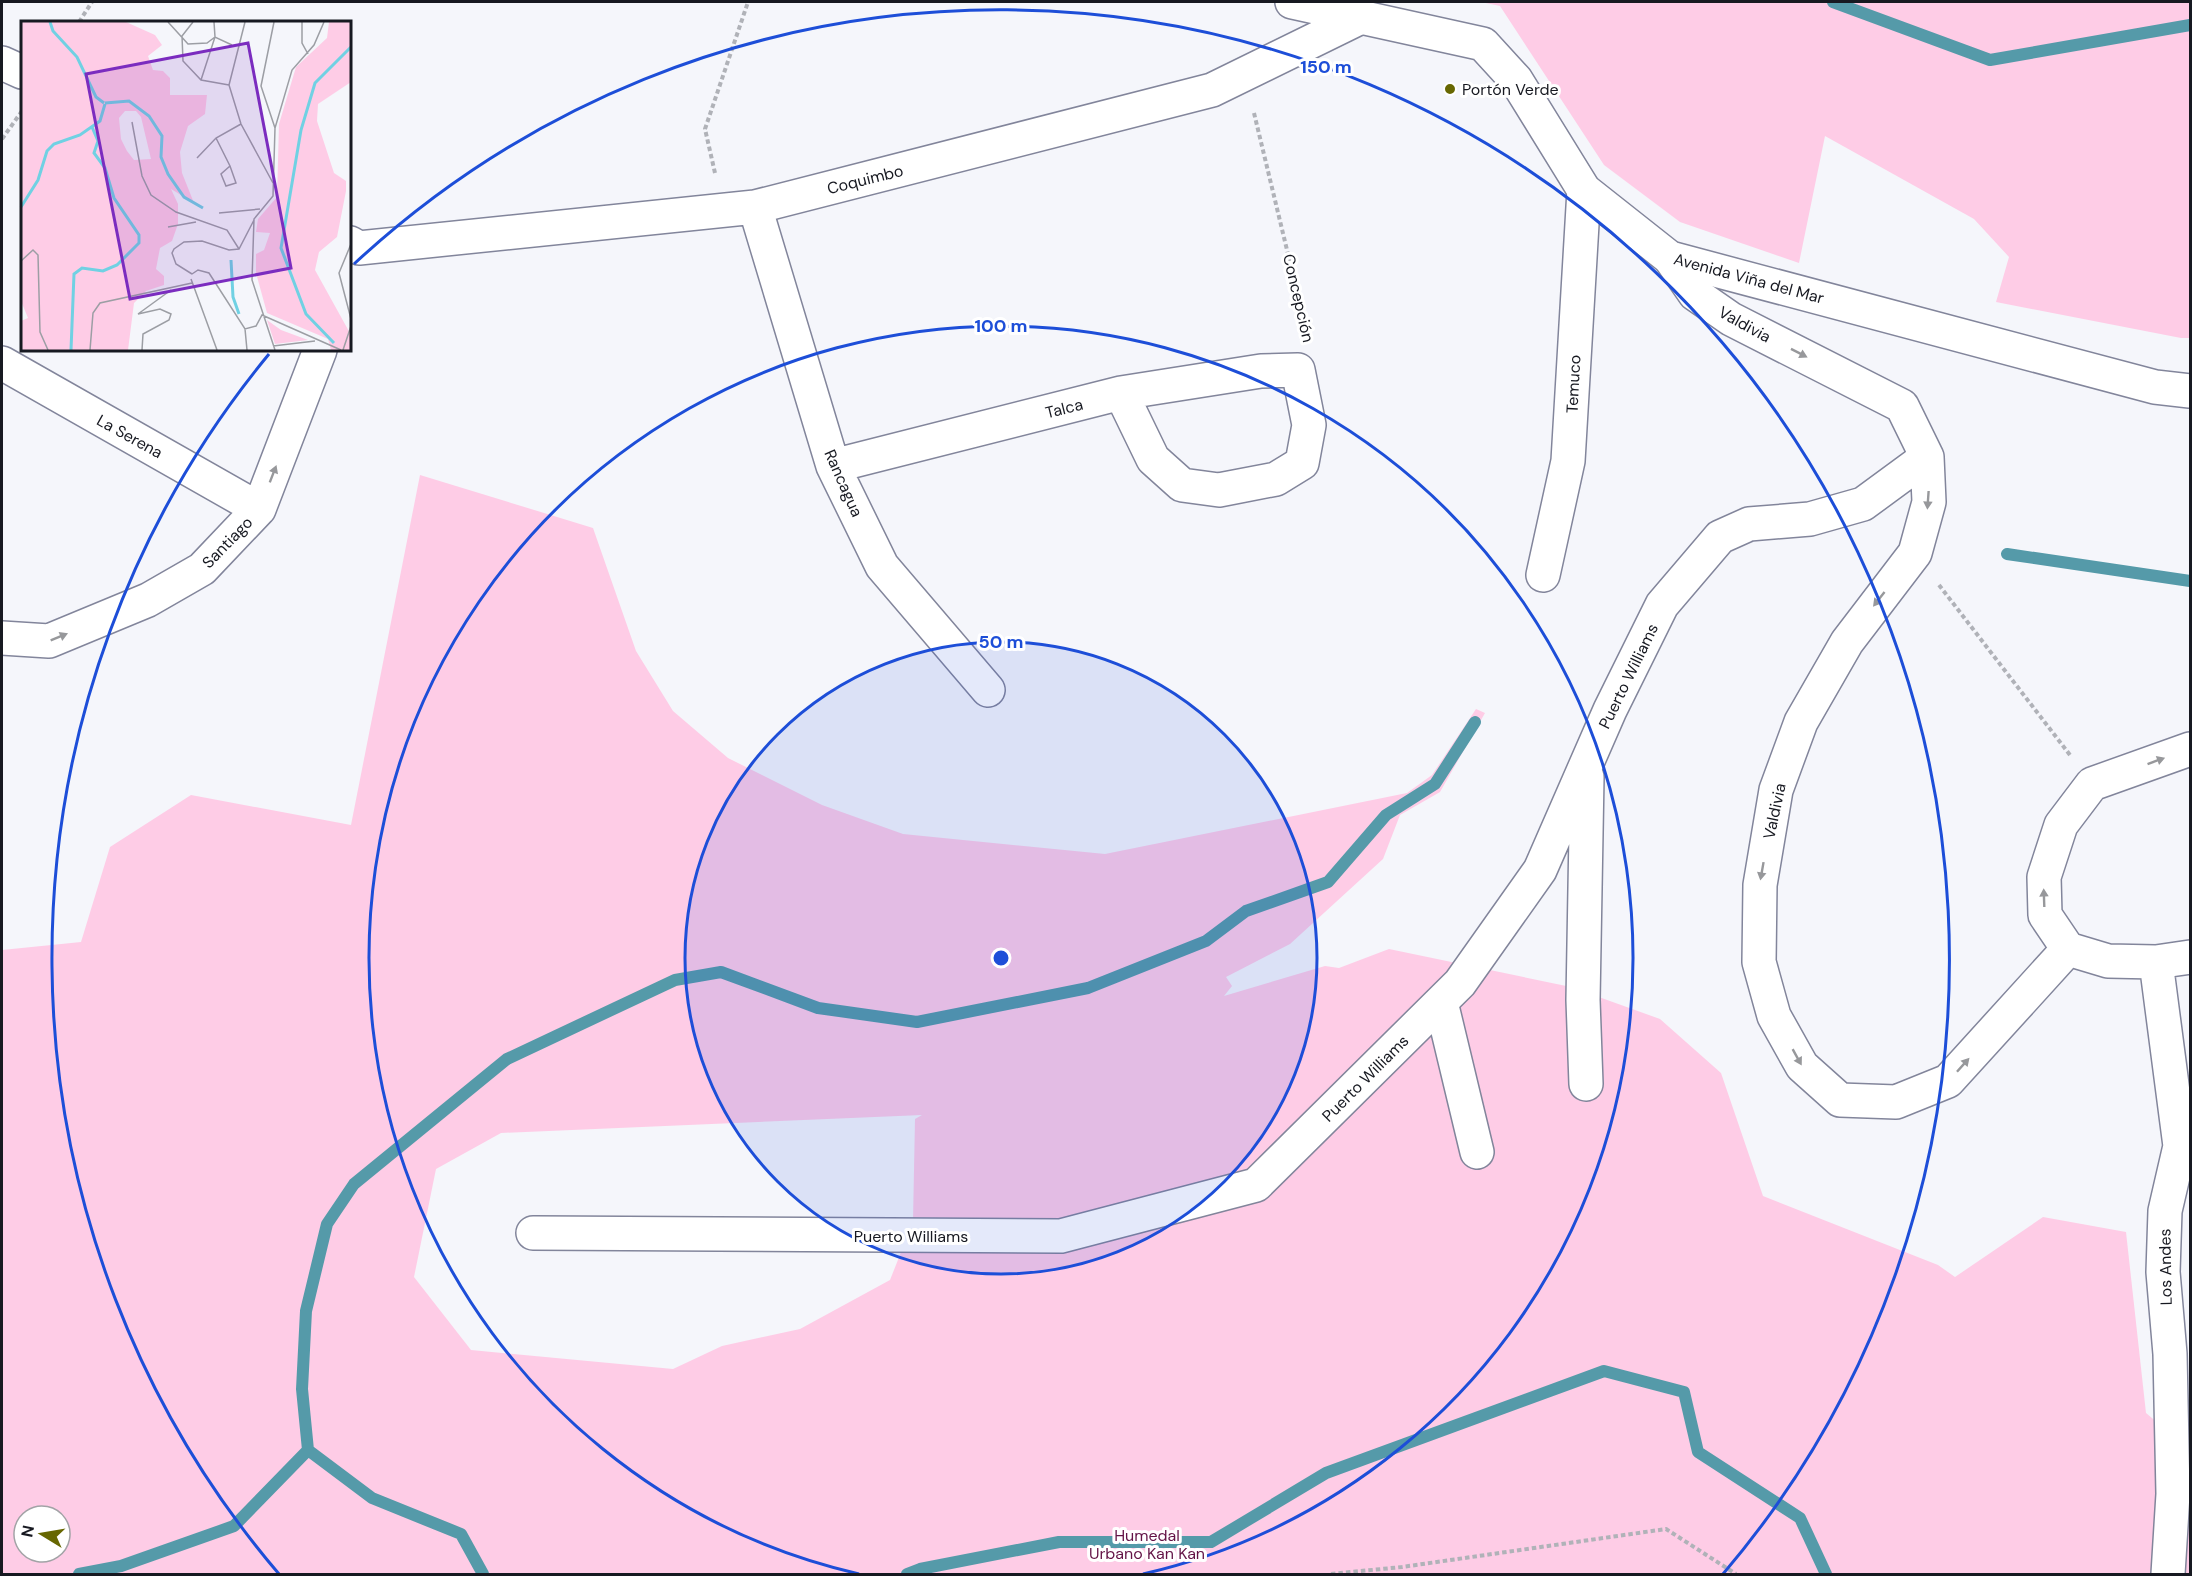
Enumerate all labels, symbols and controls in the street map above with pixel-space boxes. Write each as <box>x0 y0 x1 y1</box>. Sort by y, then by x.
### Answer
inset map <box>21 21 351 351</box>
text: 150 m <box>1300 55 1352 79</box>
place label: Portón Verde <box>1462 79 1559 100</box>
marker: Portón Verde <box>1443 82 1457 96</box>
street label: Coquimbo <box>825 160 905 199</box>
street label: Avenida Viña del Mar <box>1671 248 1826 309</box>
street label: Concepción <box>1278 252 1319 344</box>
street label: Valdivia <box>1715 301 1775 347</box>
text: 100 m <box>974 314 1028 338</box>
one-way arrow <box>1790 348 1807 358</box>
street label: Temuco <box>1561 354 1586 414</box>
street label: Talca <box>1043 394 1085 423</box>
street label: La Serena <box>93 410 166 463</box>
street label: Rancagua <box>819 446 868 520</box>
one-way arrow <box>268 464 278 482</box>
one-way arrow <box>1923 490 1933 509</box>
street label: Santiago <box>198 512 257 573</box>
one-way arrow <box>1874 592 1886 607</box>
street label: Puerto Williams <box>1594 620 1663 732</box>
text: 50 m <box>978 630 1024 654</box>
one-way arrow <box>50 631 68 641</box>
one-way arrow <box>2147 755 2165 765</box>
street label: Valdivia <box>1758 781 1791 841</box>
one-way arrow <box>1758 861 1767 880</box>
one-way arrow <box>2040 888 2049 907</box>
centre of rings <box>991 948 1011 968</box>
street label: Puerto Williams <box>1317 1030 1413 1126</box>
one-way arrow <box>1792 1049 1802 1066</box>
one-way arrow <box>1956 1058 1969 1073</box>
street label: Puerto Williams <box>854 1226 968 1247</box>
street label: Los Andes <box>2154 1228 2177 1306</box>
north arrow <box>12 1504 72 1564</box>
text: N <box>16 1524 39 1539</box>
park label: Humedal Urbano Kan Kan <box>1089 1525 1205 1564</box>

